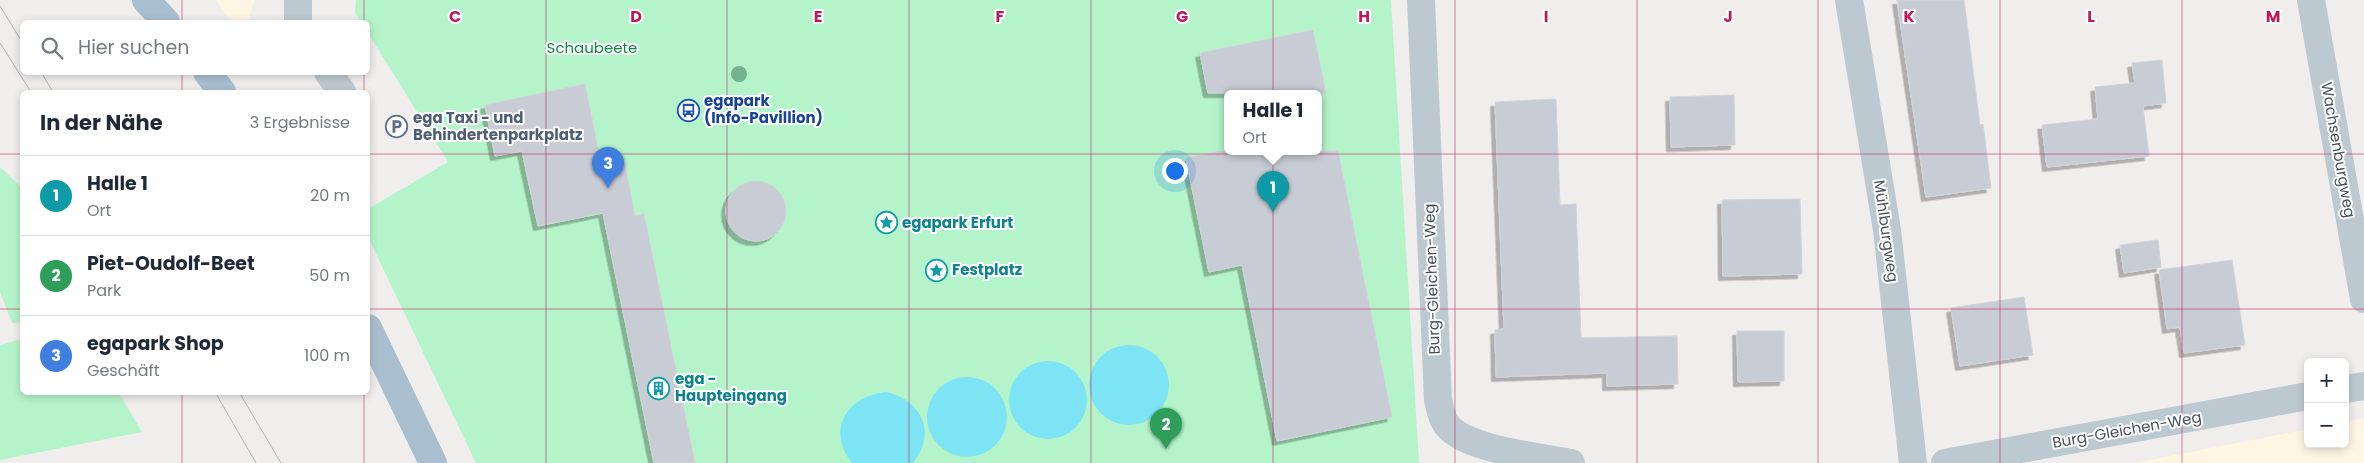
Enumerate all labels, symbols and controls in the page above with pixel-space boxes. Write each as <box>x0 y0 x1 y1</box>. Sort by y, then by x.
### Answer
text: C <box>449 5 461 28</box>
text: D <box>630 5 642 28</box>
text: E <box>814 5 822 28</box>
text: F <box>996 5 1005 28</box>
text: G <box>1176 5 1188 28</box>
text: H <box>1358 5 1370 28</box>
text: I <box>1544 5 1548 28</box>
text: J <box>1723 5 1733 28</box>
text: K <box>1903 5 1915 28</box>
text: L <box>2087 5 2095 28</box>
text: M <box>2266 5 2280 28</box>
search box <box>20 20 370 75</box>
icon: search <box>38 34 66 62</box>
text: Hier suchen <box>78 34 189 61</box>
park label: Schaubeete <box>547 37 637 58</box>
street label: Wachsenburgweg <box>2316 80 2361 219</box>
place label: egapark (Info-Pavillion) <box>704 90 823 128</box>
popup <box>1224 90 1322 155</box>
text: Halle 1 <box>1243 97 1303 124</box>
bus stop icon: egapark (Info-Pavillion) <box>676 98 700 122</box>
place label: ega Taxi - und Behindertenparkplatz <box>413 107 582 145</box>
text: In der Nähe <box>40 108 163 137</box>
text: 3 Ergebnisse <box>250 111 350 134</box>
parking icon: ega Taxi - und Behindertenparkplatz <box>385 115 409 139</box>
text: Ort <box>1243 126 1267 149</box>
pin: 3 <box>592 147 624 188</box>
your location <box>1162 158 1188 184</box>
text: Halle 1 <box>87 170 148 197</box>
pin: 1 <box>1257 171 1289 212</box>
street label: Mühlburgweg <box>1869 178 1904 283</box>
text: 1 <box>53 184 59 207</box>
text: 20 m <box>310 184 350 207</box>
text: Ort <box>87 199 111 222</box>
street label: Burg-Gleichen-Weg <box>1418 203 1445 355</box>
place icon: egapark Erfurt <box>874 211 898 235</box>
place label: egapark Erfurt <box>902 212 1013 233</box>
text: Piet-Oudolf-Beet <box>87 250 255 277</box>
place icon: Festplatz <box>924 258 948 282</box>
place label: Festplatz <box>952 259 1022 280</box>
text: 2 <box>51 264 61 287</box>
text: 50 m <box>309 264 350 287</box>
text: Park <box>87 279 121 302</box>
text: egapark Shop <box>87 330 224 357</box>
text: 3 <box>51 344 61 367</box>
text: 100 m <box>304 344 350 367</box>
map controls <box>2304 358 2349 448</box>
button: + <box>2304 358 2349 403</box>
text: Geschäft <box>87 359 160 382</box>
place label: ega - Haupteingang <box>675 368 787 406</box>
building icon: ega - Haupteingang <box>647 376 671 400</box>
button: − <box>2304 403 2349 448</box>
street label: Burg-Gleichen-Weg <box>2051 406 2203 453</box>
pin: 2 <box>1150 408 1182 449</box>

